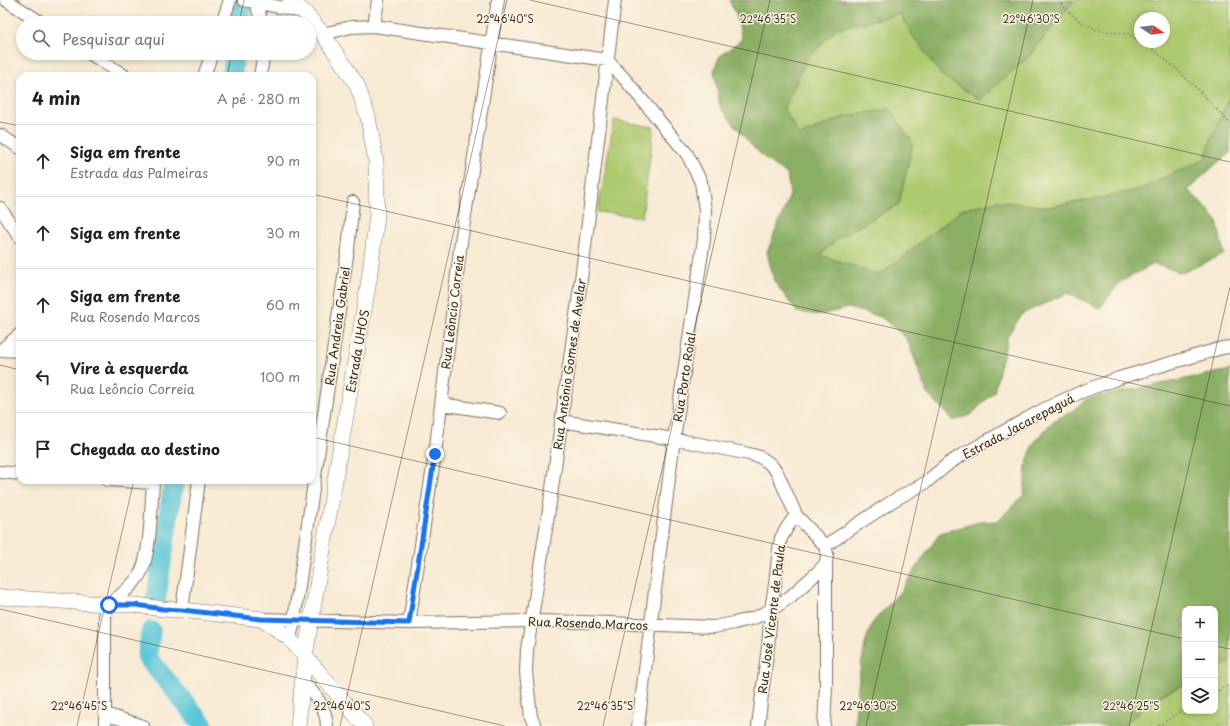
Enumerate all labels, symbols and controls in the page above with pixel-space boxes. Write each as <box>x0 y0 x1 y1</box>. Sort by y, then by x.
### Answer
text: 22°46'40"S <box>476 11 534 26</box>
text: 22°46'35"S <box>740 11 796 26</box>
text: 22°46'30"S <box>1002 11 1060 26</box>
north arrow <box>1134 12 1170 48</box>
search box <box>16 16 316 60</box>
icon: search <box>30 27 52 49</box>
text: Pesquisar aqui <box>62 27 165 50</box>
text: 4 min <box>32 85 80 111</box>
text: A pé · 280 m <box>217 89 300 108</box>
text: Siga em frente <box>70 140 180 163</box>
icon: ahead <box>32 150 54 172</box>
text: 90 m <box>267 151 300 170</box>
text: Estrada das Palmeiras <box>70 163 208 182</box>
text: Siga em frente <box>70 221 180 244</box>
icon: ahead <box>32 222 54 244</box>
text: 30 m <box>266 223 300 242</box>
street label: Rua Leôncio Correia <box>436 253 468 370</box>
street label: Rua Andreia Gabriel <box>320 266 354 386</box>
street label: Rua Antônio Gomes de Avelar <box>548 277 590 451</box>
text: Siga em frente <box>70 284 180 307</box>
icon: ahead <box>32 294 54 316</box>
text: 60 m <box>266 295 300 314</box>
text: Rua Rosendo Marcos <box>70 307 200 326</box>
street label: Estrada UHOS <box>341 308 373 394</box>
street label: Rua Porto Roial <box>668 331 700 423</box>
text: Vire à esquerda <box>70 356 189 379</box>
icon: left <box>32 366 54 388</box>
text: 100 m <box>260 367 300 386</box>
text: Rua Leôncio Correia <box>70 379 195 398</box>
street label: Estrada Jacarepaguá <box>959 389 1078 463</box>
text: Chegada ao destino <box>70 437 220 460</box>
icon: arrive <box>32 438 54 460</box>
route end <box>426 445 444 463</box>
street label: Rua José Vicente de Paula <box>753 543 789 695</box>
route start <box>100 596 118 614</box>
map controls <box>1182 606 1218 714</box>
button: + <box>1182 606 1218 642</box>
street label: Rua Rosendo Marcos <box>528 612 649 634</box>
button: − <box>1182 642 1218 678</box>
button: layers <box>1182 678 1218 714</box>
text: 22°46'45"S <box>51 698 107 713</box>
text: 22°46'40"S <box>313 698 371 713</box>
text: 22°46'35"S <box>577 698 633 713</box>
text: 22°46'30"S <box>839 698 897 713</box>
text: 22°46'25"S <box>1102 698 1160 713</box>

